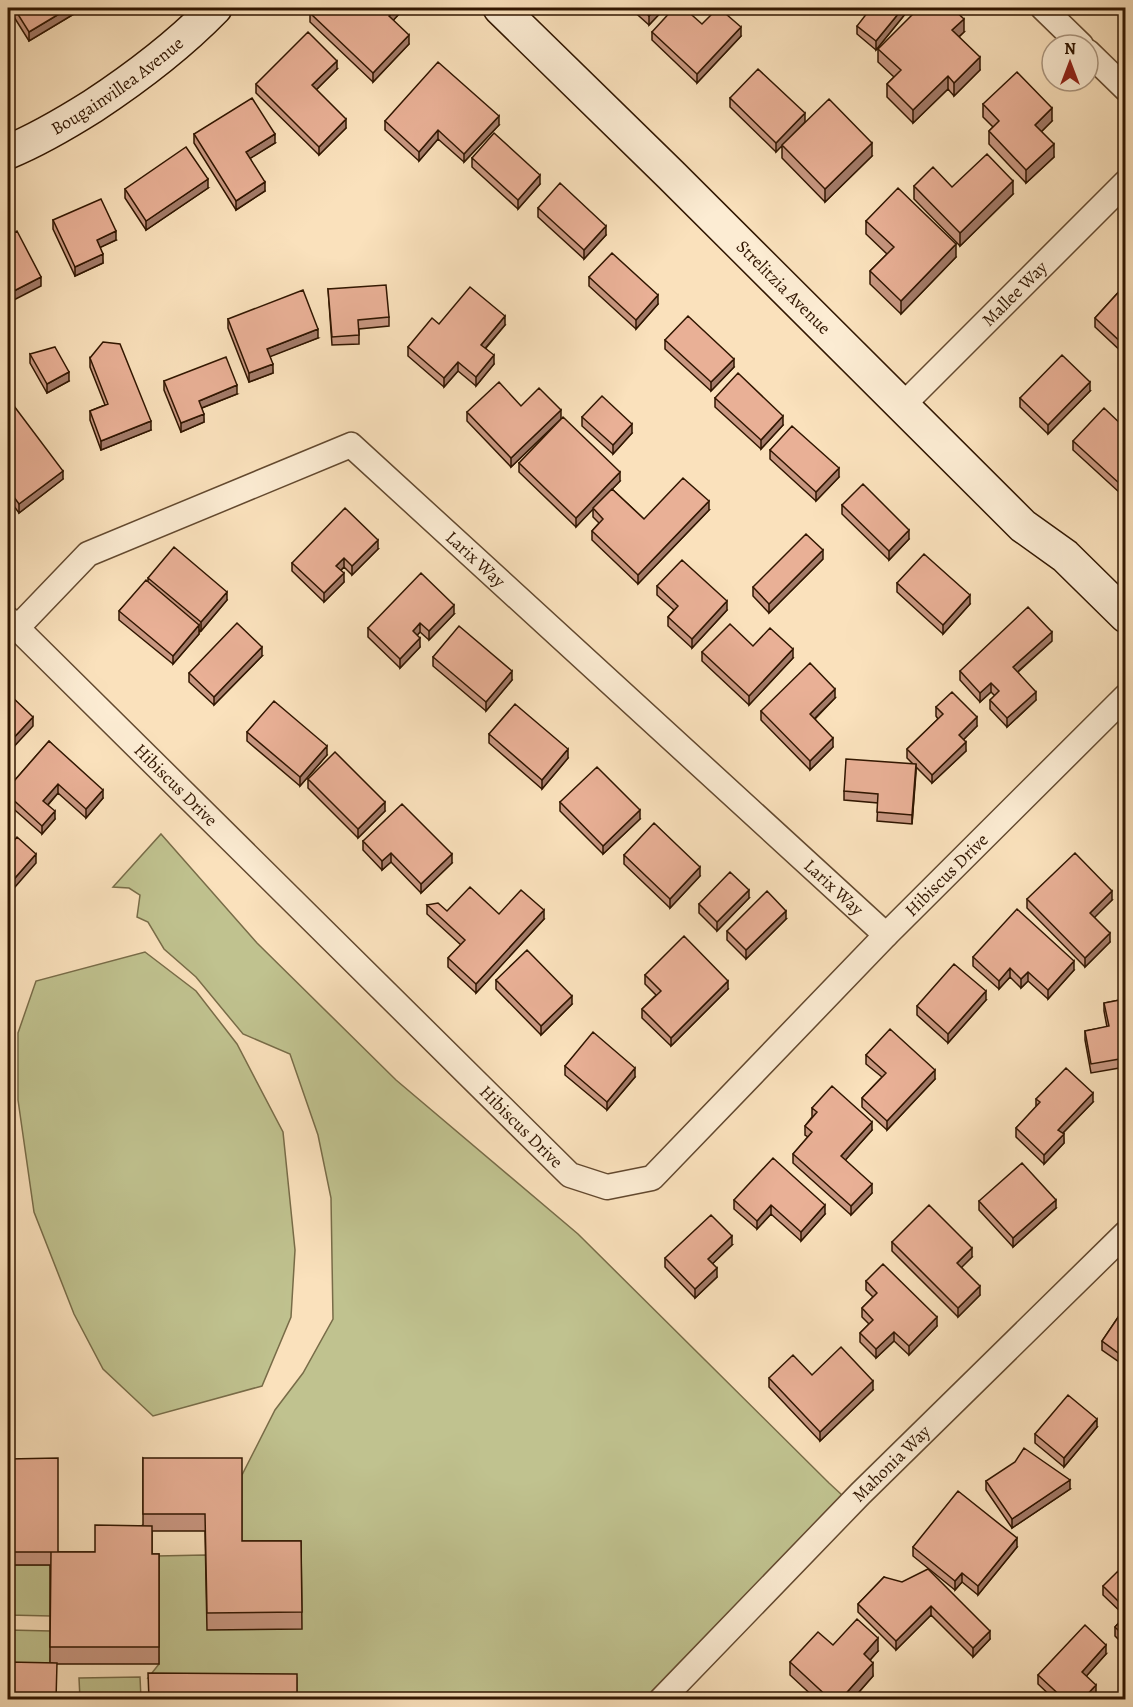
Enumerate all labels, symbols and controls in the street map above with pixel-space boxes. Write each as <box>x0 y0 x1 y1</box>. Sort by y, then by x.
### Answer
street label: Bougainvillea Avenue <box>47 31 189 141</box>
north arrow <box>1040 33 1100 93</box>
text: N <box>1064 38 1076 60</box>
street label: Strelitzia Avenue <box>731 235 836 340</box>
street label: Mallee Way <box>976 255 1053 332</box>
street label: Larix Way <box>440 525 511 593</box>
street label: Hibiscus Drive <box>129 738 223 832</box>
street label: Hibiscus Drive <box>899 828 993 922</box>
street label: Larix Way <box>799 854 870 921</box>
street label: Hibiscus Drive <box>474 1080 568 1174</box>
street label: Mahonia Way <box>847 1419 936 1507</box>

